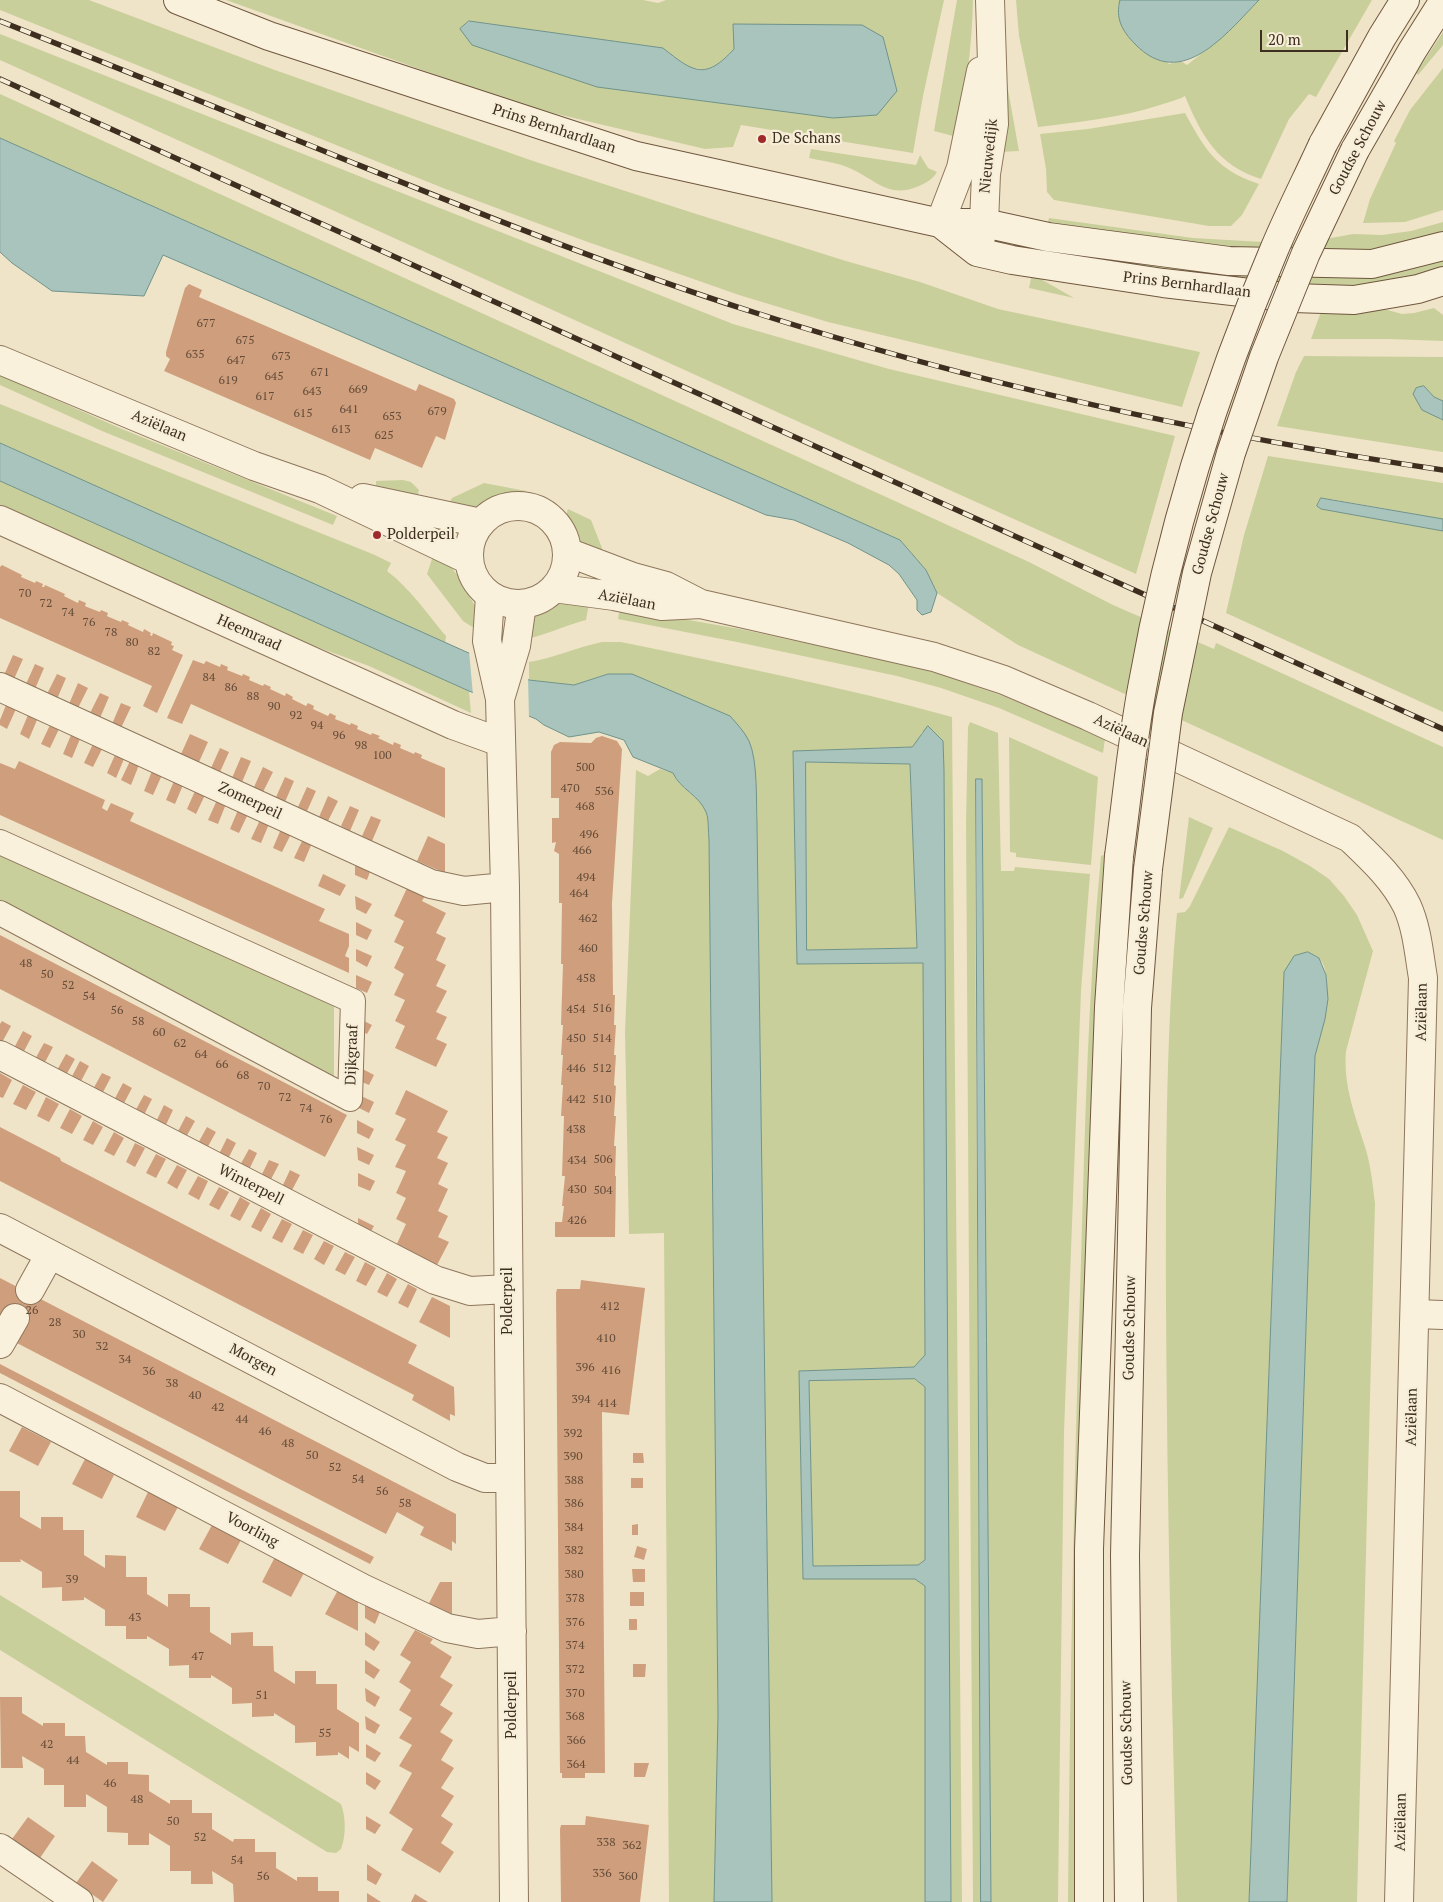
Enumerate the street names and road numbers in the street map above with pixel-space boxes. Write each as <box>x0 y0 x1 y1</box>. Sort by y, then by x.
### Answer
street label: Goudse Schouw <box>1325 97 1391 199</box>
street label: Prins Bernhardlaan <box>490 101 618 157</box>
street label: Nieuwedijk <box>976 118 1002 194</box>
street label: Prins Bernhardlaan <box>1122 268 1252 302</box>
street label: Aziëlaan <box>129 406 189 446</box>
street label: Goudse Schouw <box>1189 471 1233 577</box>
street label: Aziëlaan <box>597 586 657 614</box>
street label: Heemraad <box>214 611 284 655</box>
street label: Aziëlaan <box>1091 711 1151 751</box>
street label: Zomerpeil <box>215 778 285 824</box>
street label: Goudse Schouw <box>1130 870 1158 976</box>
street label: Aziëlaan <box>1412 983 1432 1041</box>
street label: Dijkgraaf <box>342 1024 362 1086</box>
street label: Winterpell <box>215 1161 287 1209</box>
street label: Polderpeil <box>499 1267 517 1335</box>
street label: Goudse Schouw <box>1120 1275 1140 1381</box>
street label: Morgen <box>226 1340 280 1380</box>
street label: Aziëlaan <box>1402 1388 1422 1446</box>
street label: Voorling <box>223 1509 281 1551</box>
street label: Polderpeil <box>503 1671 521 1739</box>
street label: Goudse Schouw <box>1117 1680 1137 1786</box>
street label: Aziëlaan <box>1391 1793 1411 1851</box>

